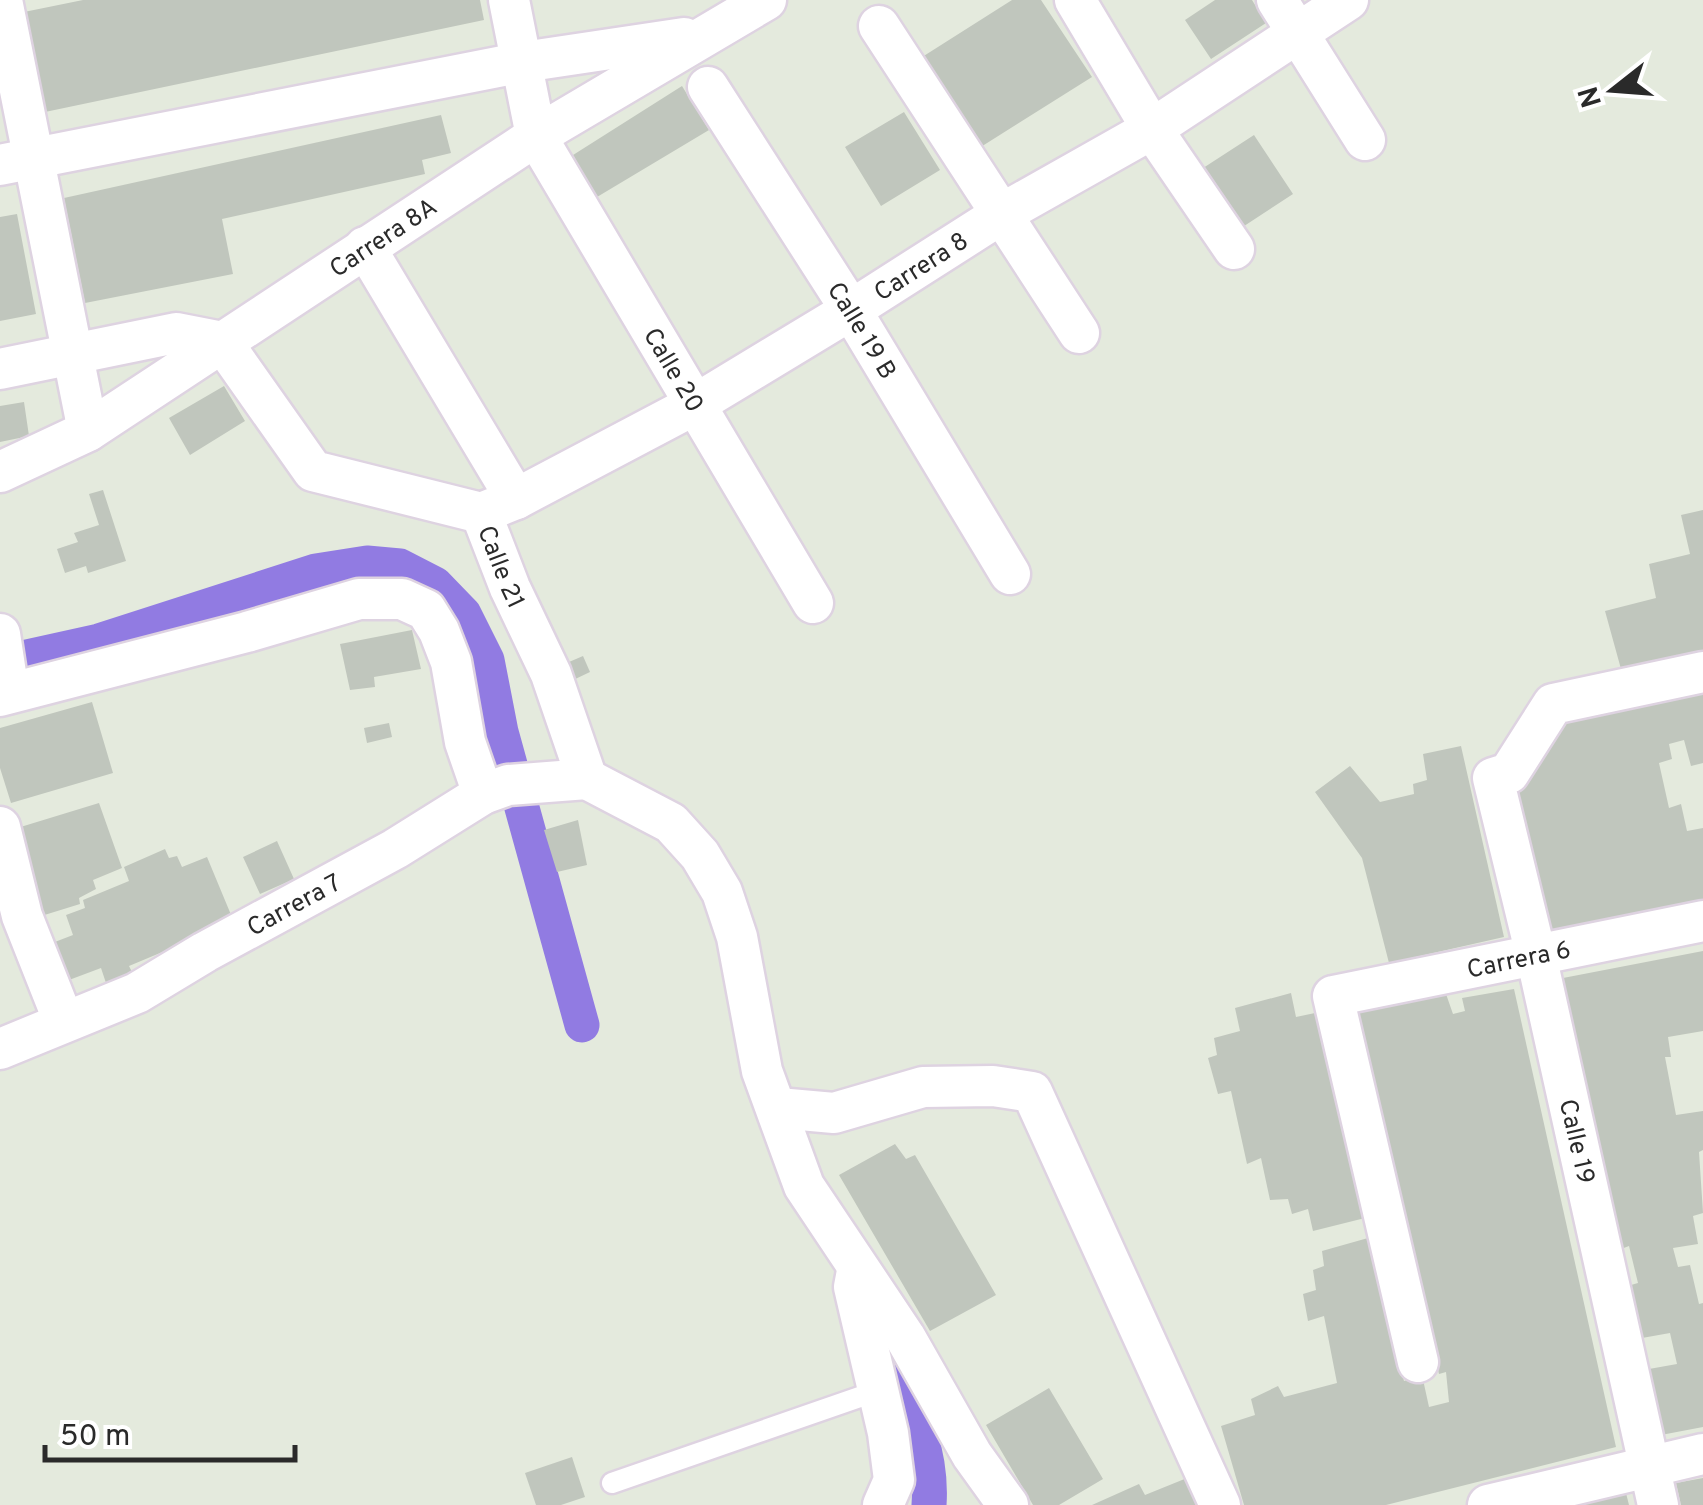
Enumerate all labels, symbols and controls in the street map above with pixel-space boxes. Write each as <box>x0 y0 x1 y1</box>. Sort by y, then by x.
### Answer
north arrow <box>1563 40 1663 140</box>
text: N <box>1572 82 1612 111</box>
street label: Carrera 8A <box>324 192 444 286</box>
street label: Carrera 8 <box>869 226 975 310</box>
street label: Calle 19 B <box>818 277 902 386</box>
street label: Calle 20 <box>634 323 709 419</box>
street label: Calle 21 <box>468 522 530 614</box>
street label: Carrera 7 <box>242 868 348 945</box>
street label: Carrera 6 <box>1464 935 1574 987</box>
street label: Calle 19 <box>1550 1096 1600 1187</box>
scale bar <box>45 1400 295 1462</box>
text: 50 m <box>60 1419 130 1456</box>

